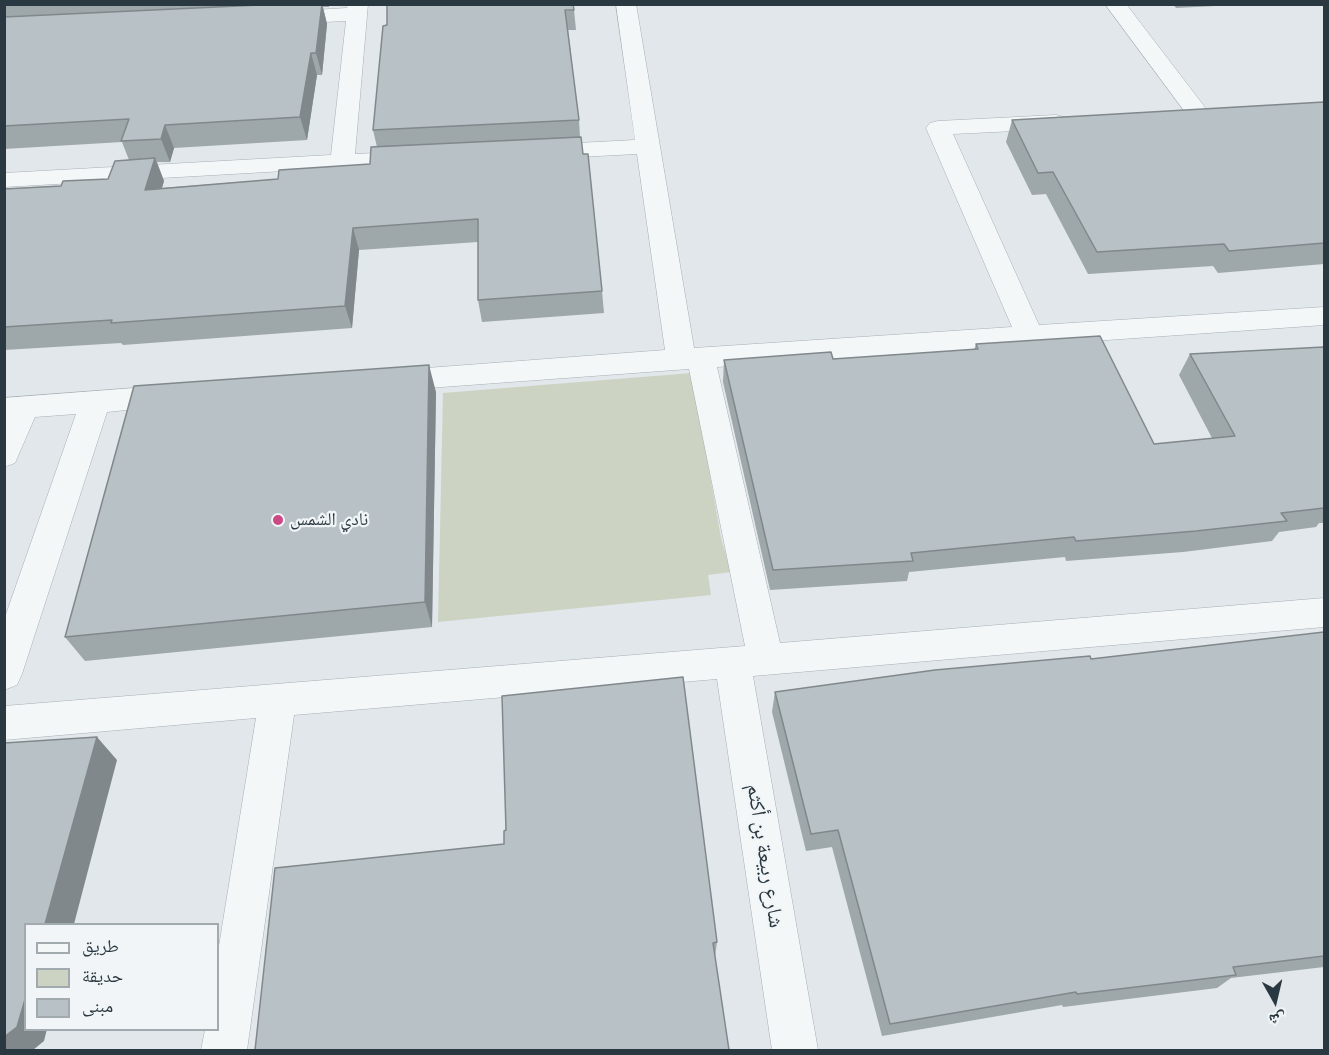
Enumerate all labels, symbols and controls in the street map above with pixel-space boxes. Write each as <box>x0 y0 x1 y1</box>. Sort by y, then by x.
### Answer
place label: نادي الشمس <box>290 509 368 531</box>
marker: نادي الشمس <box>271 513 285 527</box>
street label: شارع ربيعة بن أكثم <box>740 782 788 930</box>
legend <box>24 923 219 1031</box>
text: طريق <box>82 935 119 956</box>
text: حديقة <box>82 965 123 986</box>
north arrow <box>1245 971 1305 1031</box>
text: مبنى <box>82 995 113 1016</box>
text: ش <box>1268 1009 1287 1030</box>

